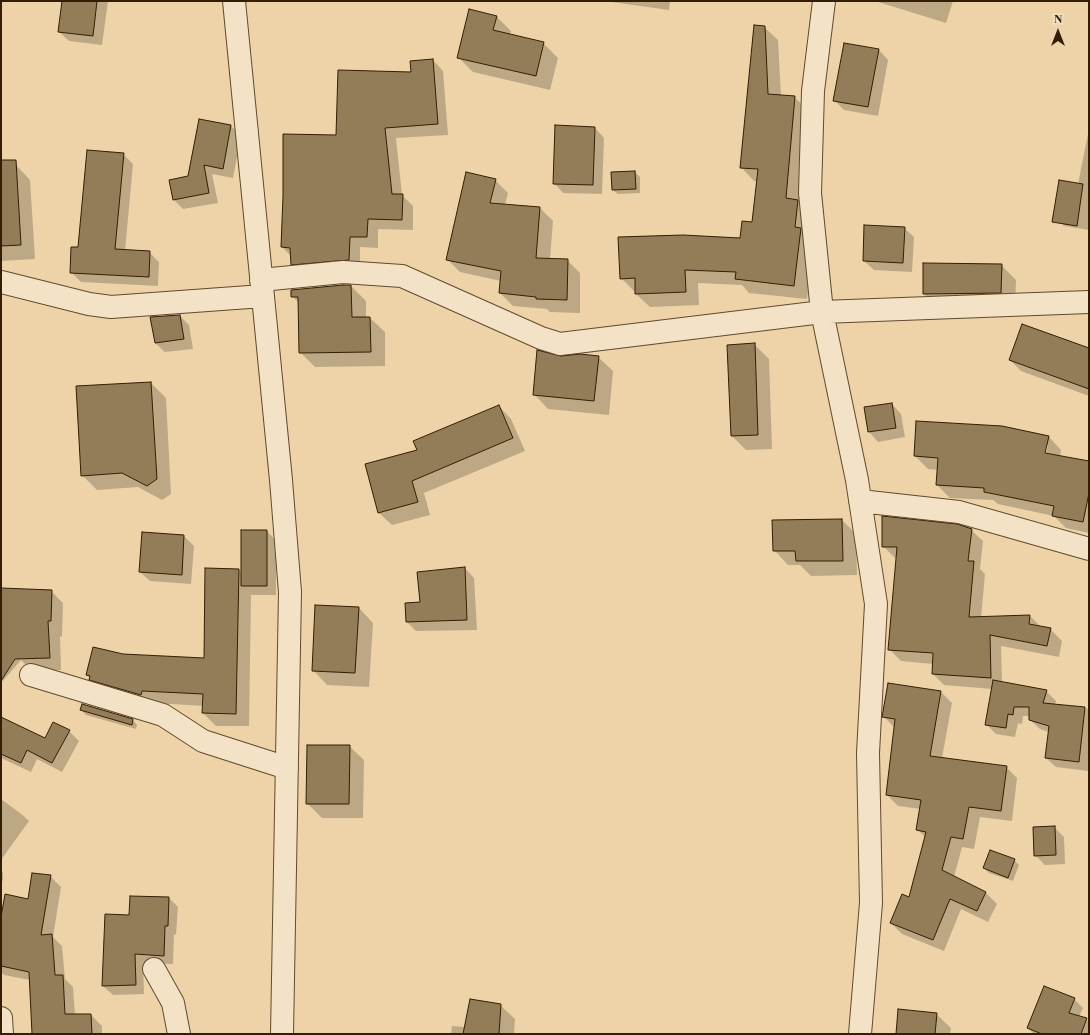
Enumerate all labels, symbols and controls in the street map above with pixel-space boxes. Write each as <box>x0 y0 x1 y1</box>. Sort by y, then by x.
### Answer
north arrow <box>1038 12 1078 52</box>
text: N <box>1054 13 1062 27</box>

